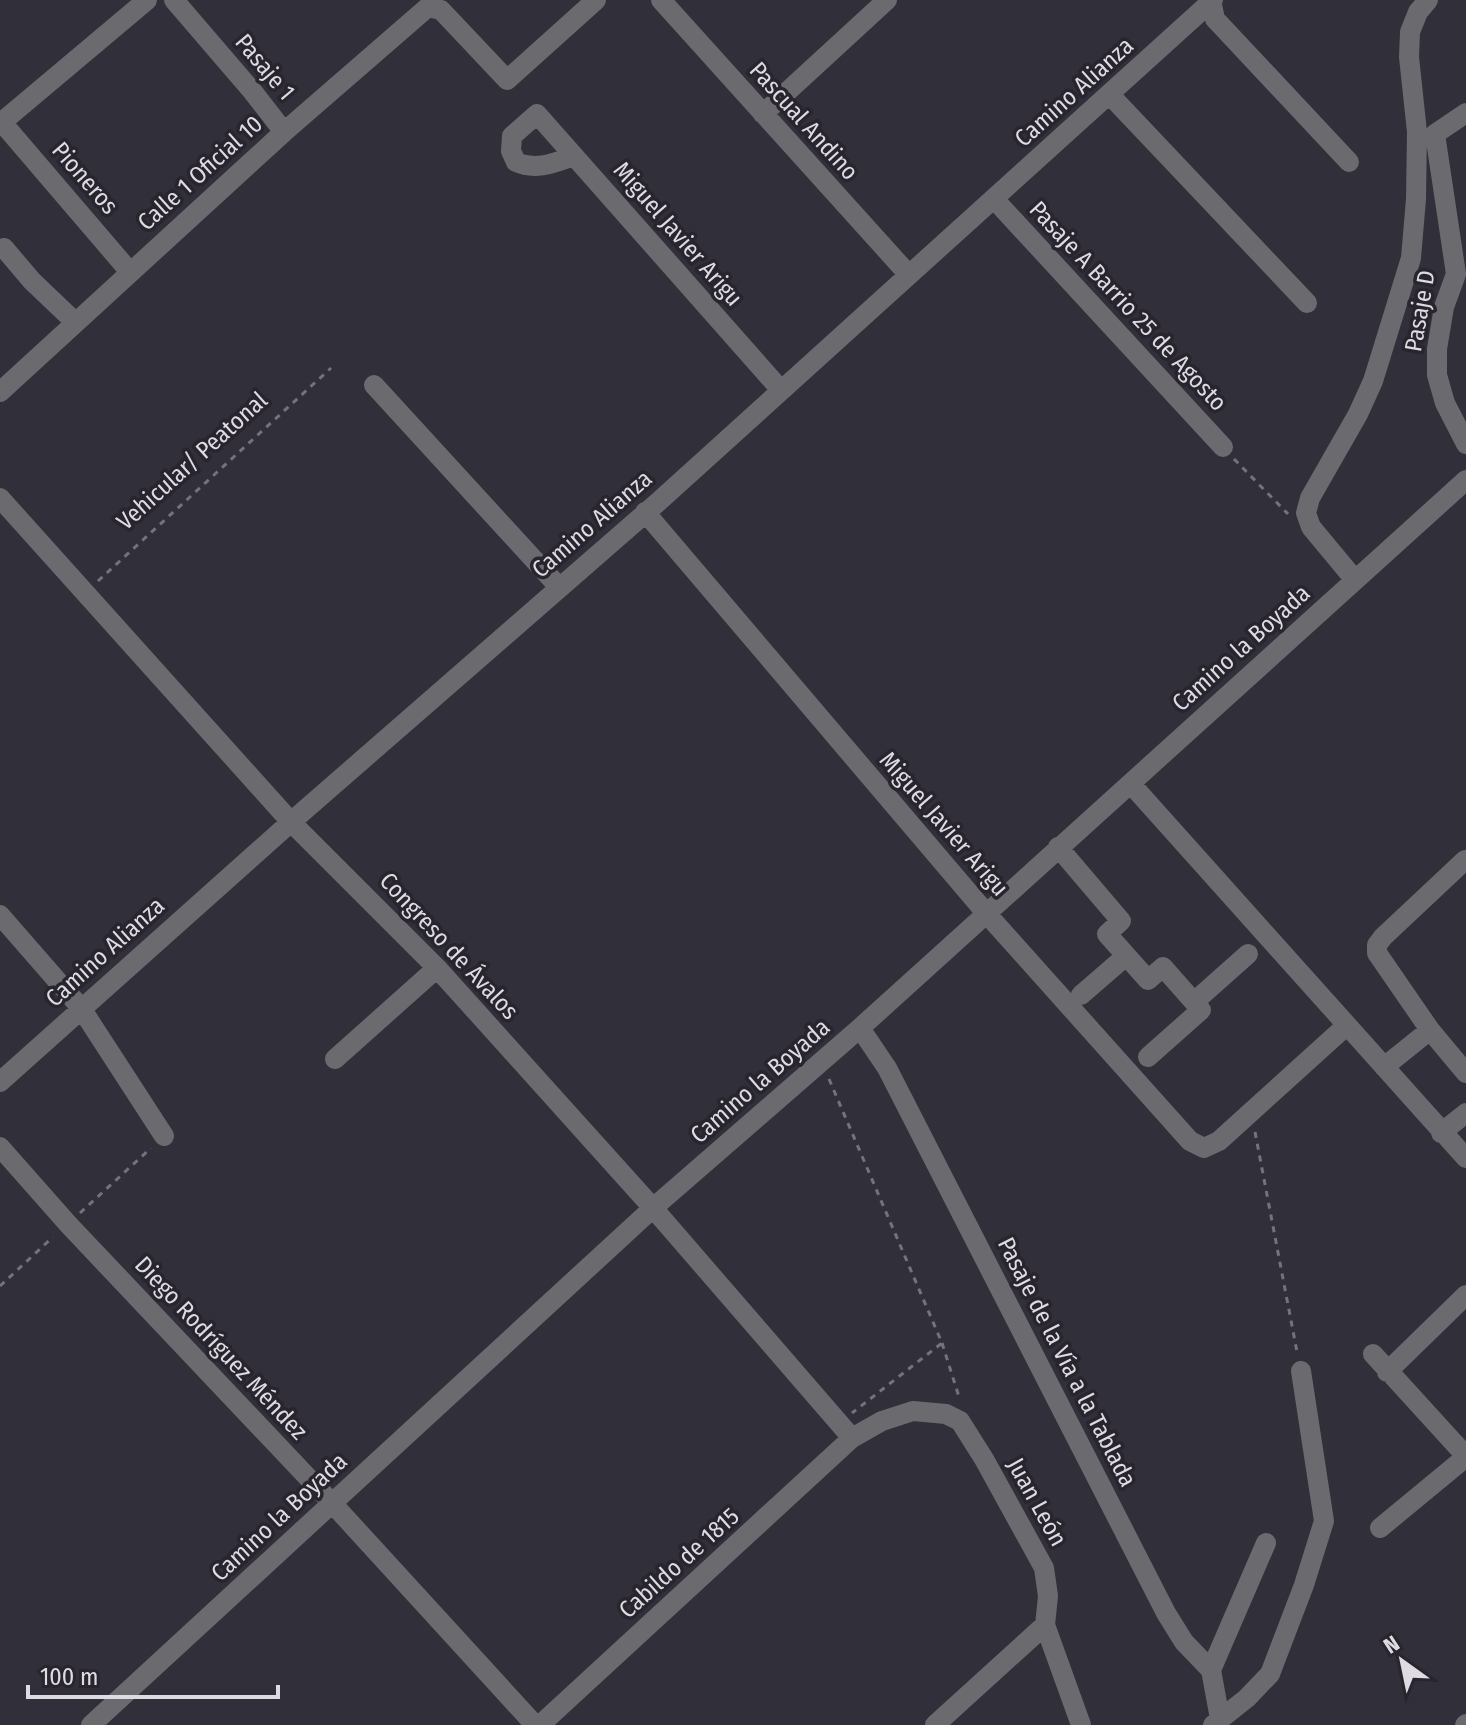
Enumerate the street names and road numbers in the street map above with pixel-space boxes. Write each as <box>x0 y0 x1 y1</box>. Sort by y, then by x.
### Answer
street label: Pasaje 1 <box>229 28 301 106</box>
street label: Camino Alianza <box>1009 32 1139 152</box>
street label: Pascual Andino <box>744 56 864 186</box>
street label: Calle 1 Oficial 10 <box>132 110 268 236</box>
street label: Pioneros <box>46 136 124 220</box>
street label: Miguel Javier Arigu <box>608 156 748 312</box>
street label: Pasaje A Barrio 25 de Agosto <box>1024 195 1232 417</box>
street label: Pasaje D <box>1399 268 1441 354</box>
street label: Vehicular/ Peatonal <box>111 386 273 536</box>
street label: Camino Alianza <box>526 464 658 584</box>
street label: Camino la Boyada <box>1167 579 1315 717</box>
street label: Miguel Javier Arigu <box>874 746 1014 902</box>
street label: Congreso de Ávalos <box>374 866 525 1025</box>
street label: Camino Alianza <box>40 892 170 1012</box>
street label: Camino la Boyada <box>685 1013 835 1149</box>
street label: Pasaje de la Vía a la Tablada <box>992 1233 1142 1491</box>
street label: Diego Rodríguez Méndez <box>129 1251 313 1445</box>
street label: Camino la Boyada <box>205 1447 353 1587</box>
street label: Juan León <box>1001 1453 1073 1551</box>
street label: Cabildo de 1815 <box>613 1502 745 1624</box>

